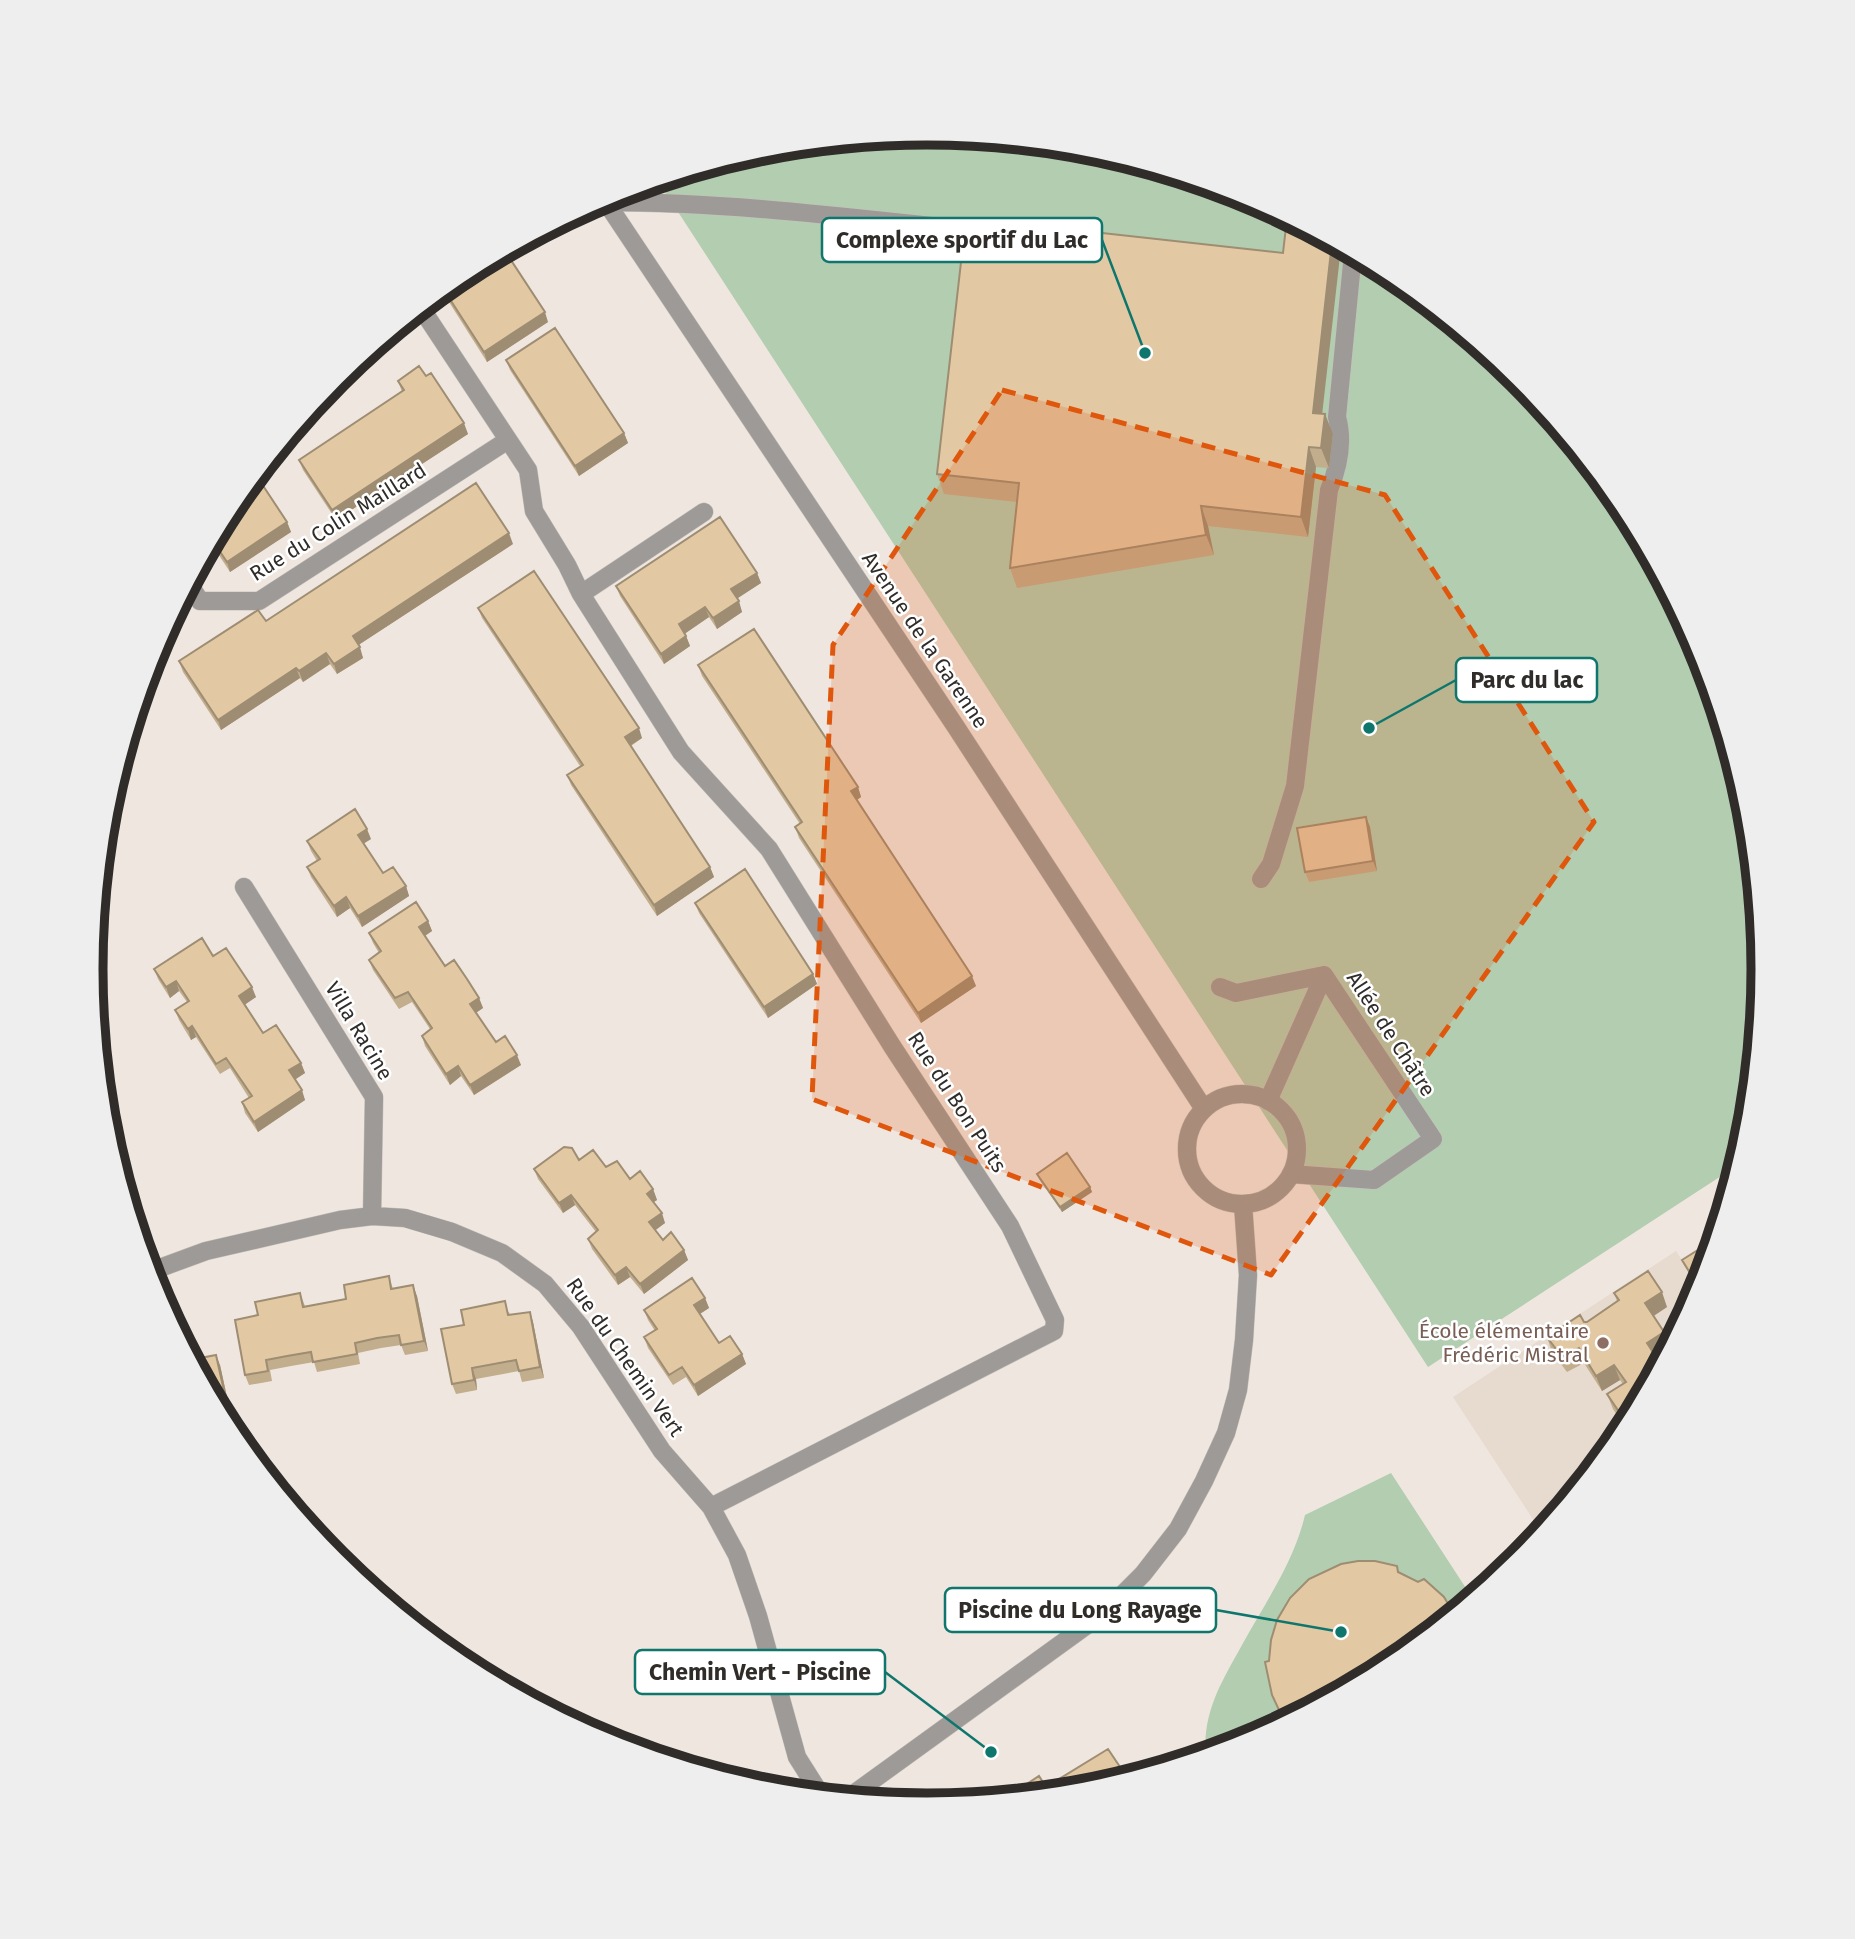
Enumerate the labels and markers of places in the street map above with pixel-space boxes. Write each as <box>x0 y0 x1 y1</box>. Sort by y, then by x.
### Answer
callout: Complexe sportif du Lac <box>822 218 1102 262</box>
callout: Parc du lac <box>1456 658 1597 702</box>
place label: École élémentaire Frédéric Mistral <box>1419 1318 1589 1368</box>
marker: École élémentaire Frédéric Mistral <box>1595 1335 1611 1351</box>
callout: Piscine du Long Rayage <box>945 1588 1216 1632</box>
callout: Chemin Vert - Piscine <box>635 1650 885 1694</box>

